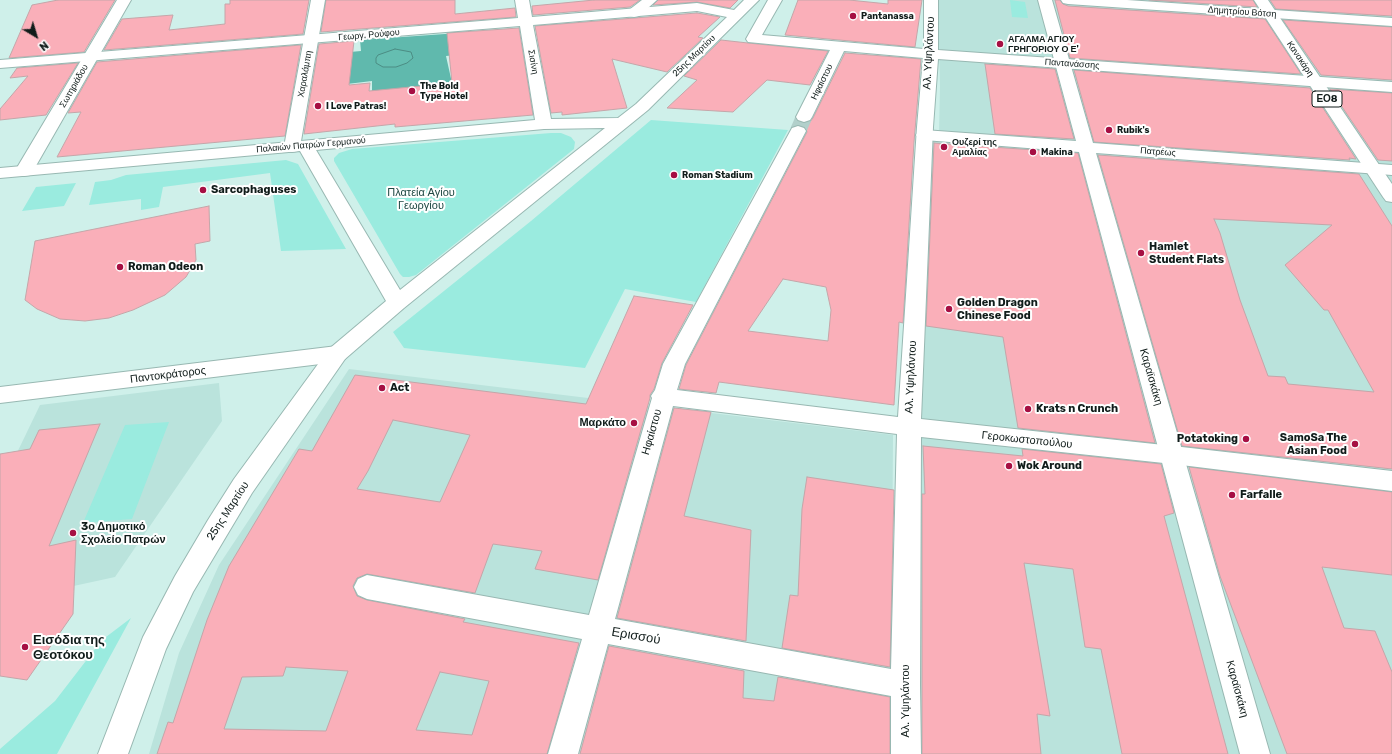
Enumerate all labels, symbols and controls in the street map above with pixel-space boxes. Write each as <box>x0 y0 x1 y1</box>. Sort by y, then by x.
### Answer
street label: Δημητρίου Βότση <box>1207 4 1277 20</box>
marker: Pantanassa <box>848 11 858 21</box>
place label: Pantanassa <box>861 11 914 21</box>
north arrow <box>16 16 56 56</box>
street label: Αλ. Υψηλάντου <box>920 16 938 90</box>
street label: Γεωργ. Ρούφου <box>338 27 400 43</box>
street label: 25ης Μαρτίου <box>670 33 718 79</box>
place label: ΑΓΑΛΜΑ ΑΓΙΟΥ ΓΡΗΓΟΡΙΟΥ Ο Ε' <box>1008 34 1079 55</box>
text: N <box>37 38 51 53</box>
marker: ΑΓΑΛΜΑ ΑΓΙΟΥ ΓΡΗΓΟΡΙΟΥ Ο Ε' <box>995 39 1005 49</box>
street label: Κανακάρη <box>1284 39 1316 79</box>
street label: Σισίνη <box>526 49 540 75</box>
street label: Χαραλάμπη <box>296 50 314 98</box>
street label: Παντανάσσης <box>1044 57 1100 71</box>
street label: Σωτηριάδου <box>57 62 91 110</box>
street label: Ηφαίστου <box>809 62 835 102</box>
place label: The Bold Type Hotel <box>420 81 468 102</box>
marker: The Bold Type Hotel <box>407 86 417 96</box>
road number: ΕΟ8 <box>1312 91 1342 107</box>
marker: I Love Patras! <box>313 101 323 111</box>
place label: I Love Patras! <box>326 101 386 111</box>
marker: Rubik's <box>1104 125 1114 135</box>
place label: Rubik's <box>1117 125 1150 135</box>
street label: Παλαιών Πατρών Γερμανού <box>256 135 366 155</box>
place label: Ουζερί της Αμαλίας <box>952 137 997 158</box>
marker: Ουζερί της Αμαλίας <box>939 142 949 152</box>
street label: Πατρέως <box>1140 145 1176 159</box>
marker: Makina <box>1028 147 1038 157</box>
place label: Makina <box>1041 147 1073 157</box>
marker: Roman Stadium <box>669 170 679 180</box>
place label: Roman Stadium <box>682 170 753 180</box>
place label: Sarcophaguses <box>211 183 296 197</box>
marker: Sarcophaguses <box>198 185 208 195</box>
park label: Πλατεία Αγίου Γεωργίου <box>387 186 455 212</box>
place label: Hamlet Student Flats <box>1149 240 1224 266</box>
marker: Hamlet Student Flats <box>1136 248 1146 258</box>
place label: Roman Odeon <box>128 260 203 274</box>
marker: Roman Odeon <box>115 262 125 272</box>
place label: Golden Dragon Chinese Food <box>957 296 1038 322</box>
marker: Golden Dragon Chinese Food <box>944 304 954 314</box>
street label: Αλ. Υψηλάντου <box>902 340 920 414</box>
street label: Καραϊσκάκη <box>1137 347 1165 407</box>
street label: Παντοκράτορος <box>129 364 207 386</box>
place label: Act <box>390 381 409 395</box>
marker: Act <box>377 383 387 393</box>
place label: Krats n Crunch <box>1036 402 1118 416</box>
marker: Krats n Crunch <box>1023 404 1033 414</box>
street label: Ηφαίστου <box>639 408 665 456</box>
place label: Μαρκάτο <box>579 416 626 430</box>
marker: Μαρκάτο <box>629 418 639 428</box>
street label: Γεροκωστοπούλου <box>981 429 1073 451</box>
place label: SamoSa The Asian Food <box>1280 431 1347 457</box>
place label: Potatoking <box>1177 432 1238 446</box>
marker: Potatoking <box>1241 434 1251 444</box>
marker: SamoSa The Asian Food <box>1350 439 1360 449</box>
place label: Wok Around <box>1017 459 1082 473</box>
marker: Wok Around <box>1004 461 1014 471</box>
street label: 25ης Μαρτίου <box>204 479 252 543</box>
place label: Farfalle <box>1240 488 1282 502</box>
marker: Farfalle <box>1227 490 1237 500</box>
place label: 3ο Δημοτικό Σχολείο Πατρών <box>81 520 166 546</box>
marker: 3ο Δημοτικό Σχολείο Πατρών <box>68 528 78 538</box>
street label: Ερισσού <box>610 624 662 648</box>
place label: Εισόδια της Θεοτόκου <box>33 632 105 663</box>
marker: Εισόδια της Θεοτόκου <box>20 642 30 652</box>
street label: Καραϊσκάκη <box>1223 659 1251 719</box>
street label: Αλ. Υψηλάντου <box>899 664 913 738</box>

